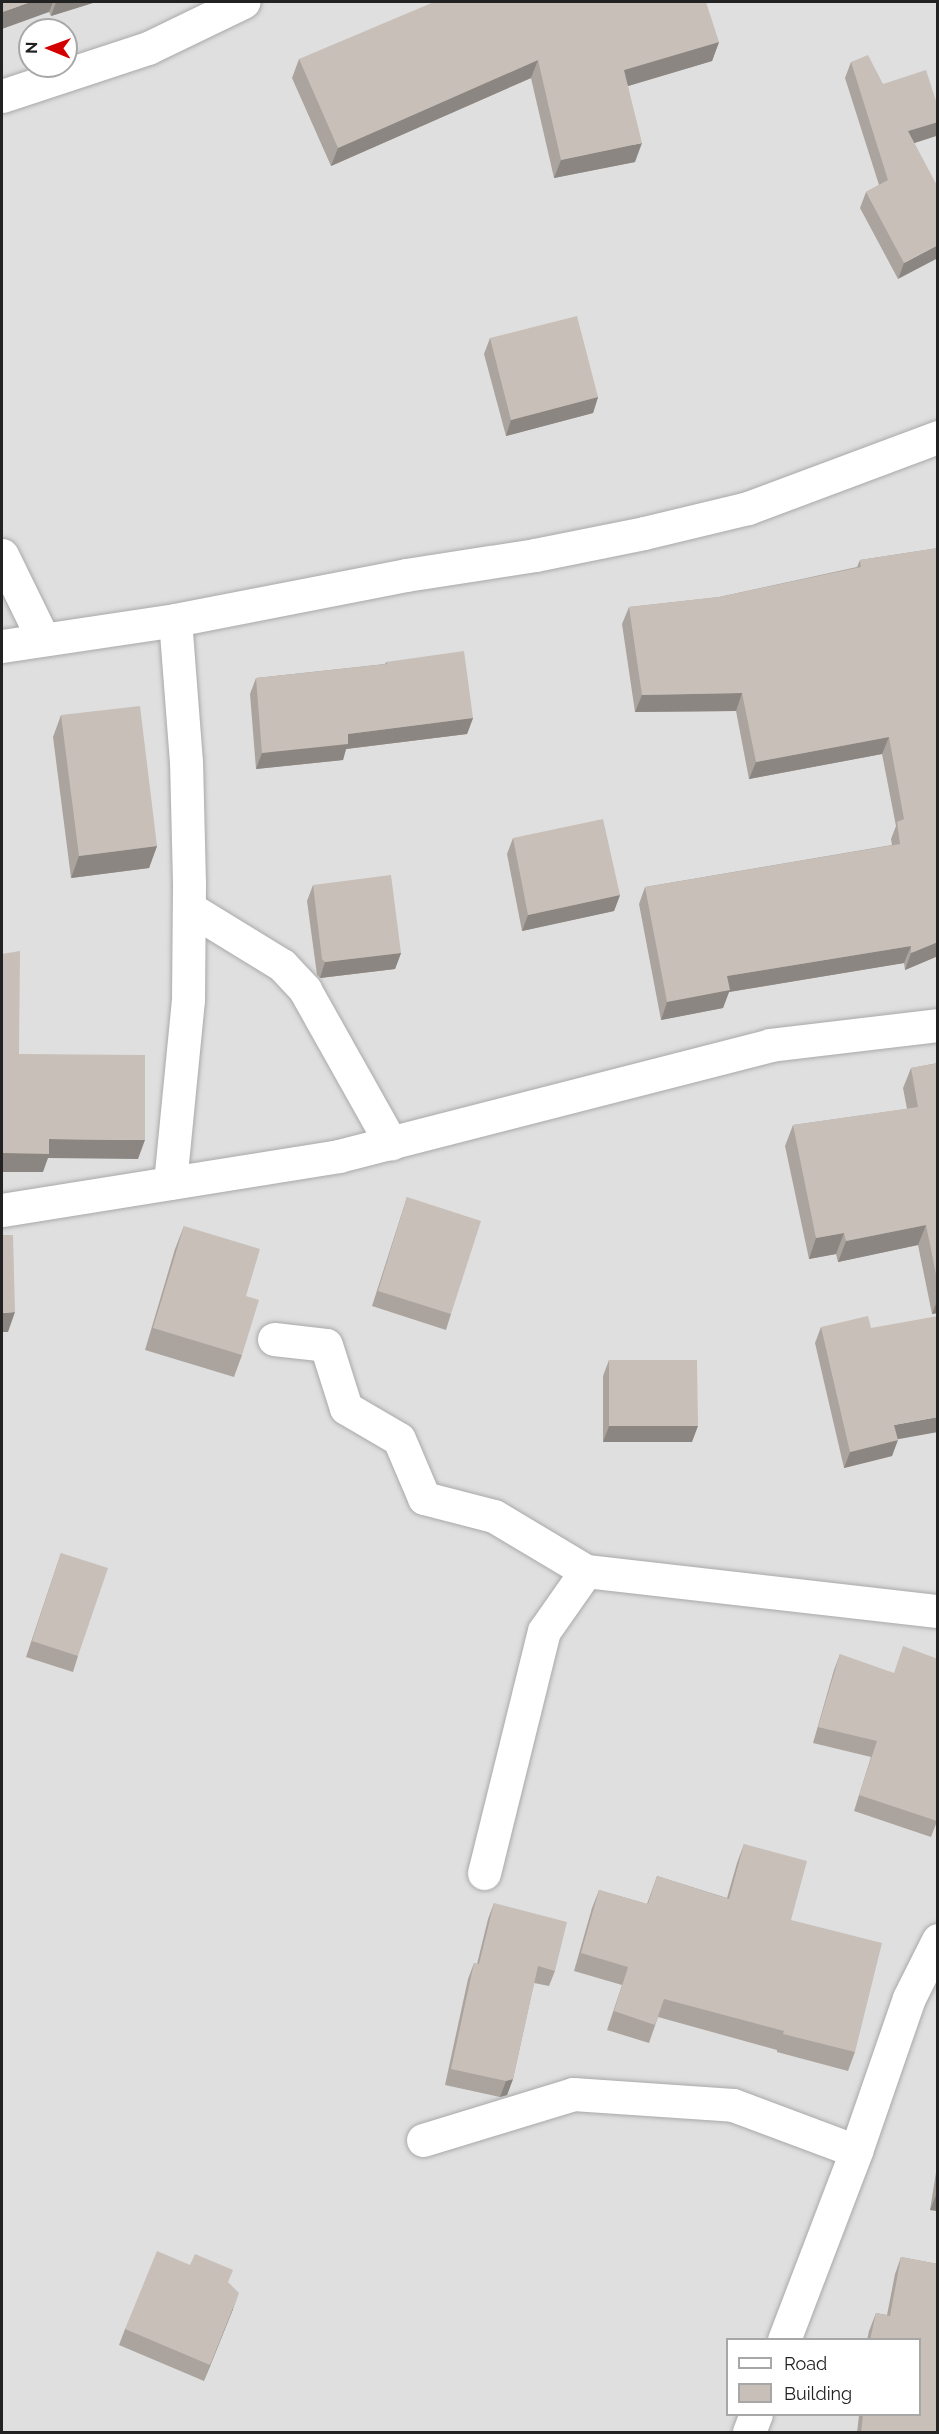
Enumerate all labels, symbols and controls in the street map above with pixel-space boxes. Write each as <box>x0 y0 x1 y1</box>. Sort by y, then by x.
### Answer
north arrow <box>18 18 78 78</box>
text: N <box>22 41 41 54</box>
legend <box>726 2338 921 2416</box>
text: Road <box>784 2353 827 2374</box>
text: Building <box>784 2383 852 2404</box>

